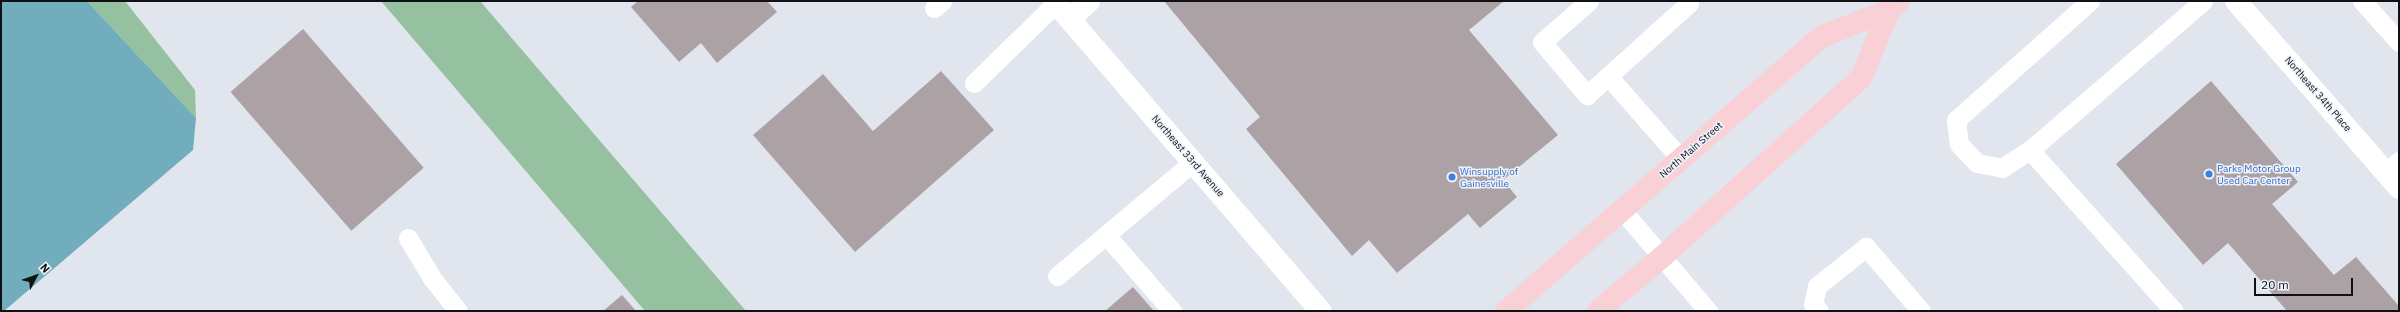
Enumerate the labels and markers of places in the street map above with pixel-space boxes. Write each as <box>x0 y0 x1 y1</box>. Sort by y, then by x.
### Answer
place label: Parks Motor Group Used Car Center <box>2217 162 2301 186</box>
place label: Winsupply of Gainesville <box>1460 165 1518 188</box>
marker: Parks Motor Group Used Car Center <box>2204 169 2214 179</box>
marker: Winsupply of Gainesville <box>1447 172 1457 182</box>

